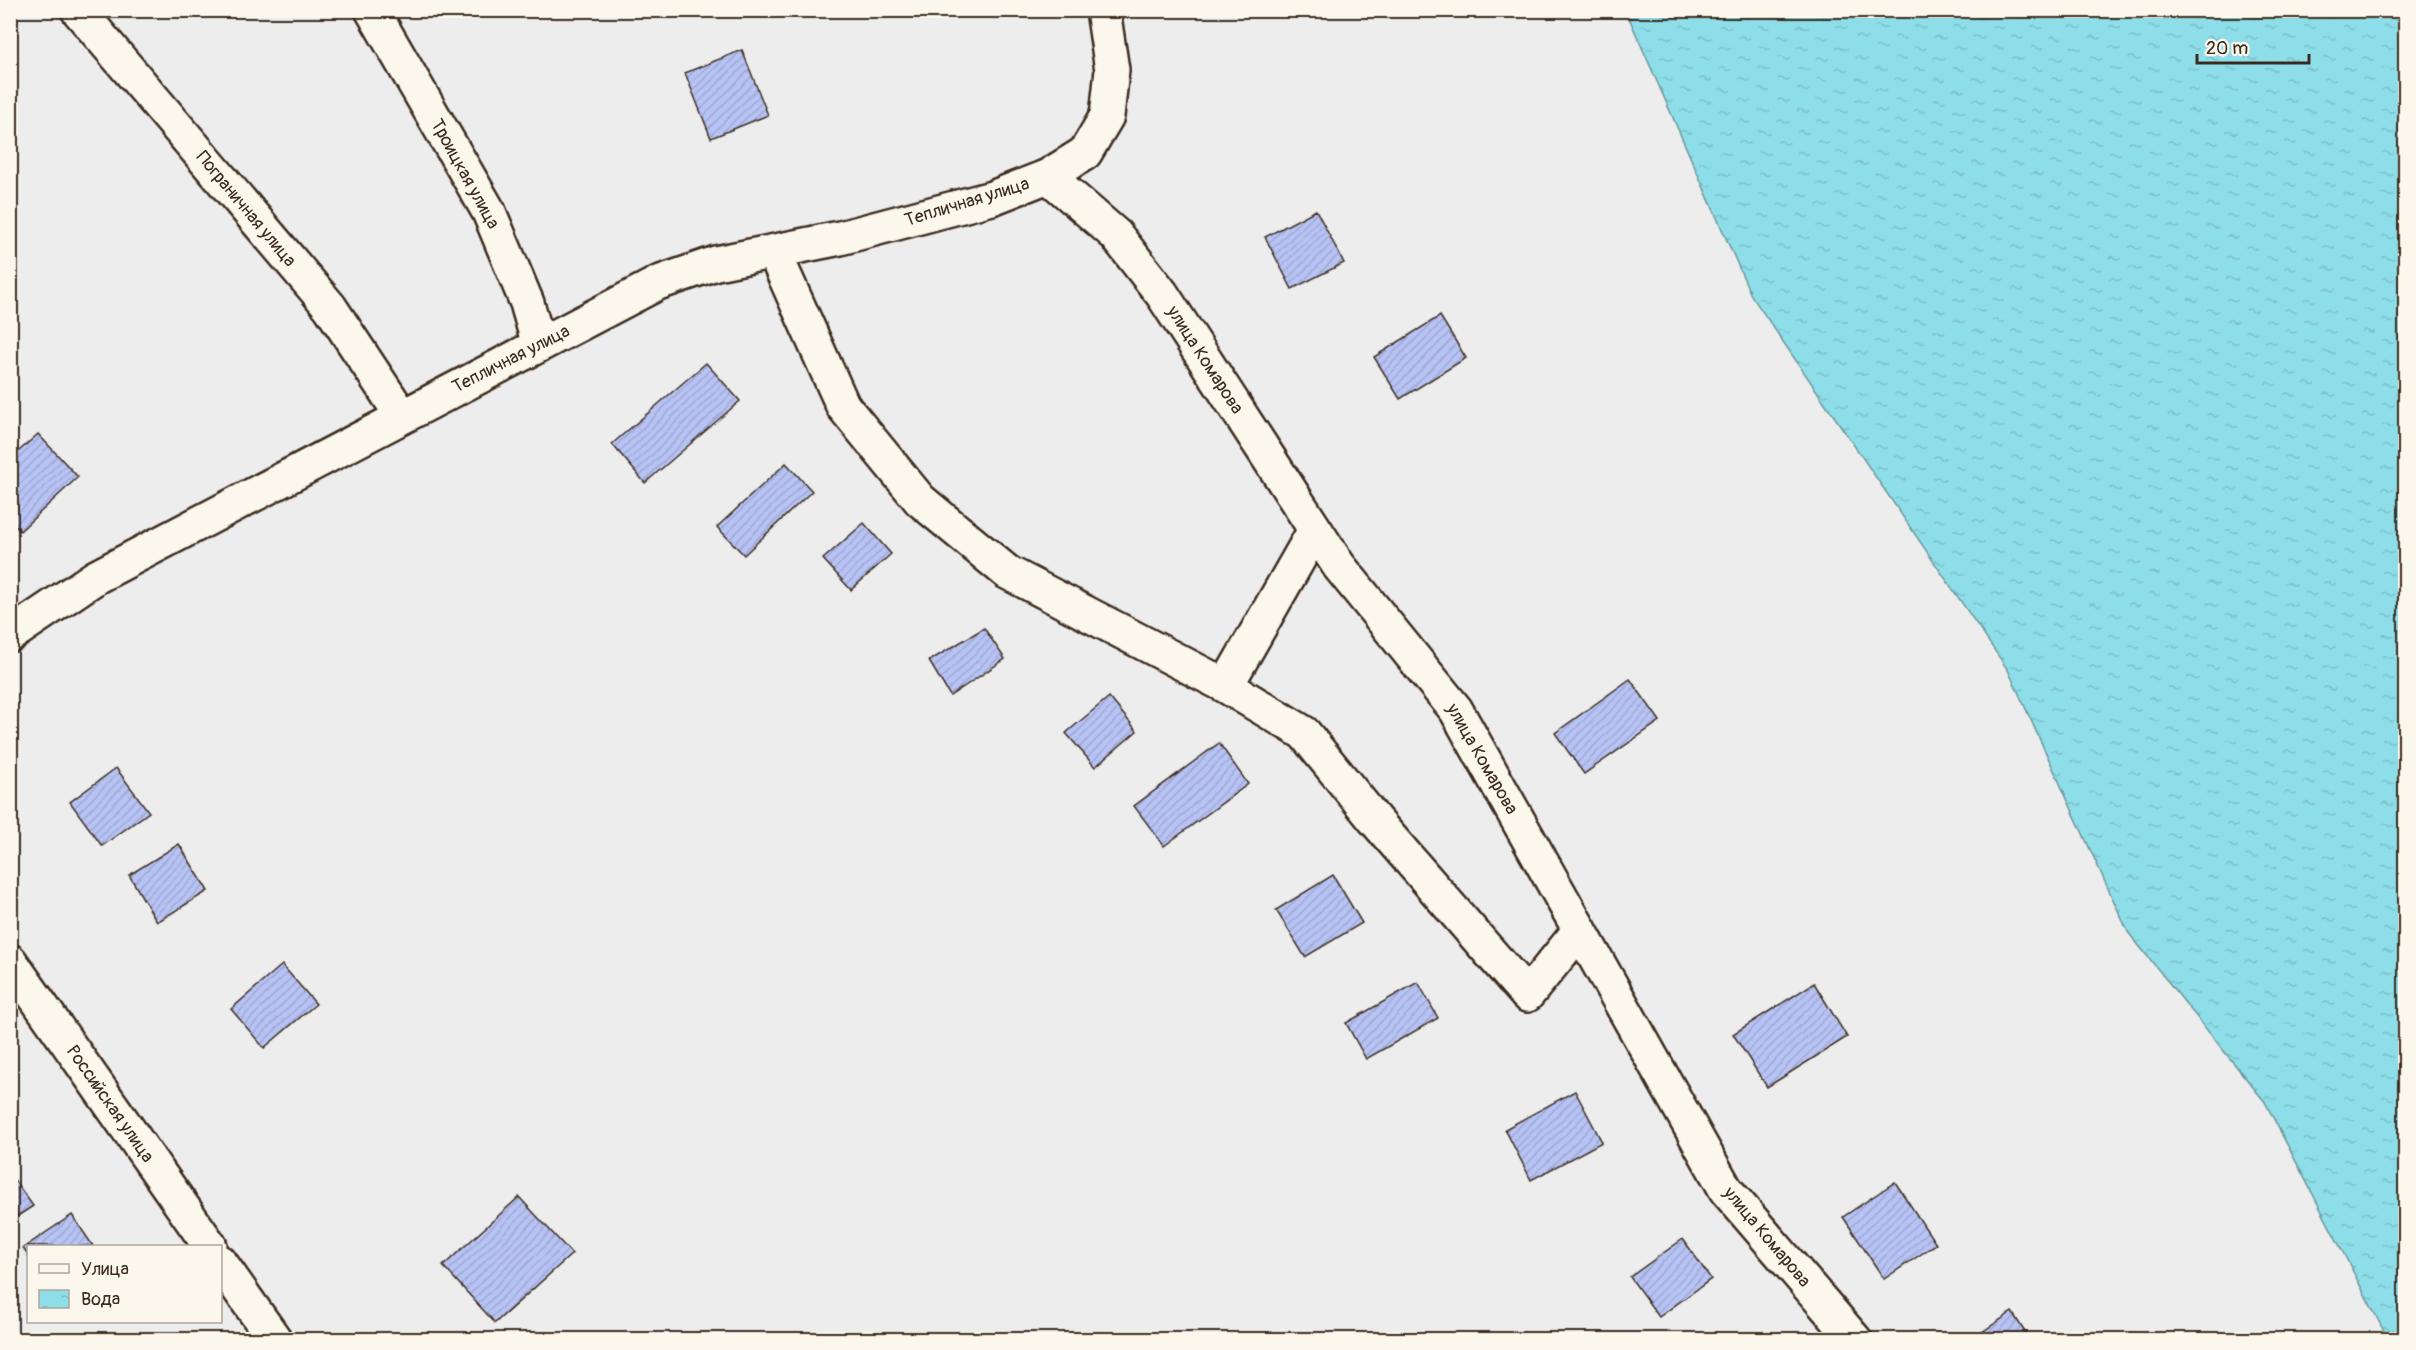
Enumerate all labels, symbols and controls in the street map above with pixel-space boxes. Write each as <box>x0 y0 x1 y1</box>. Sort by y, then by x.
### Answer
scale bar <box>2197 27 2310 65</box>
text: 20 m <box>2206 37 2248 60</box>
street label: Троицкая улица <box>425 115 505 233</box>
street label: Пограничная улица <box>191 146 301 272</box>
street label: Тепличная улица <box>902 172 1032 232</box>
street label: улица Комарова <box>1161 301 1249 418</box>
street label: Тепличная улица <box>448 319 574 399</box>
street label: улица Комарова <box>1440 699 1523 819</box>
street label: Российская улица <box>61 1041 159 1167</box>
street label: улица Комарова <box>1718 1181 1816 1292</box>
legend <box>27 1245 222 1323</box>
text: Улица <box>81 1258 129 1281</box>
text: Вода <box>81 1288 120 1311</box>

